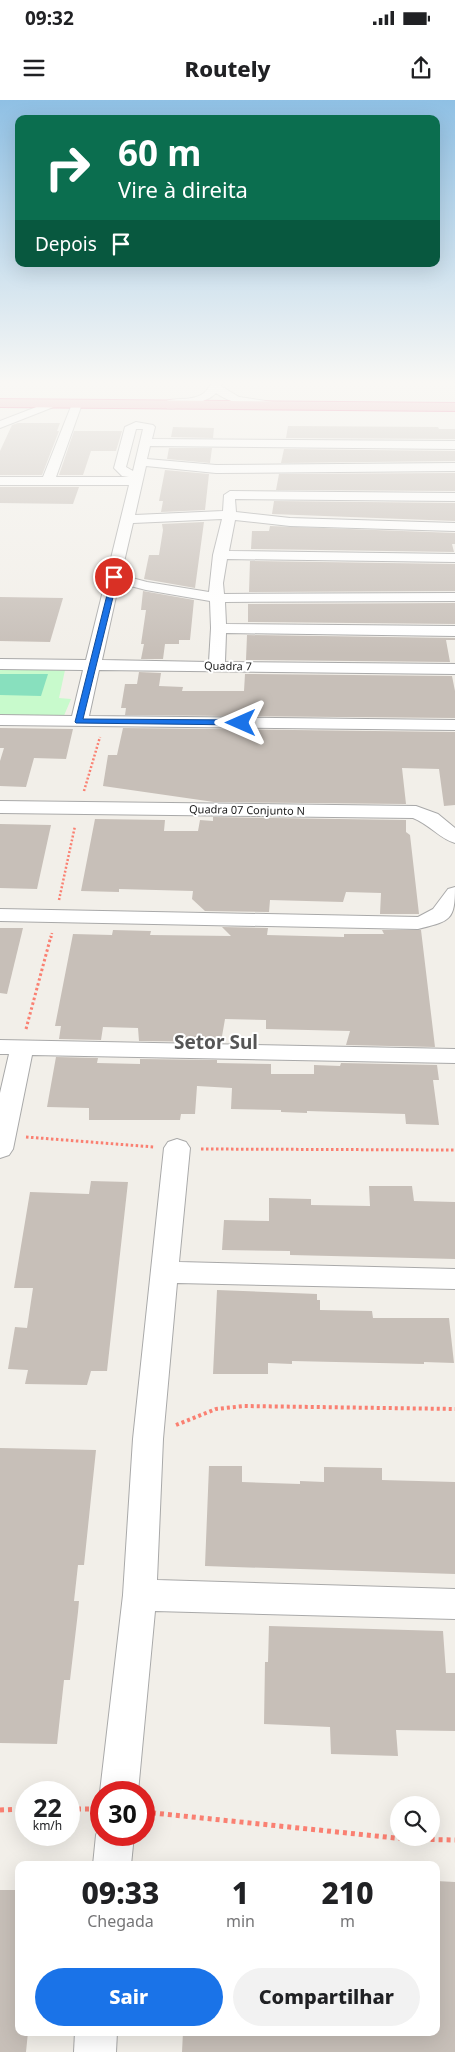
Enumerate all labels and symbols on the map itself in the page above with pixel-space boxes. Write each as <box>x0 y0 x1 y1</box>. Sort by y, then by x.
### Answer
pin <box>93 556 135 598</box>
street label: Quadra 7 <box>204 658 252 673</box>
position arrow <box>214 696 266 748</box>
street label: Quadra 07 Conjunto N <box>189 801 305 818</box>
district label: Setor Sul <box>174 1029 258 1055</box>
speed limit sign: 30 <box>90 1781 155 1846</box>

